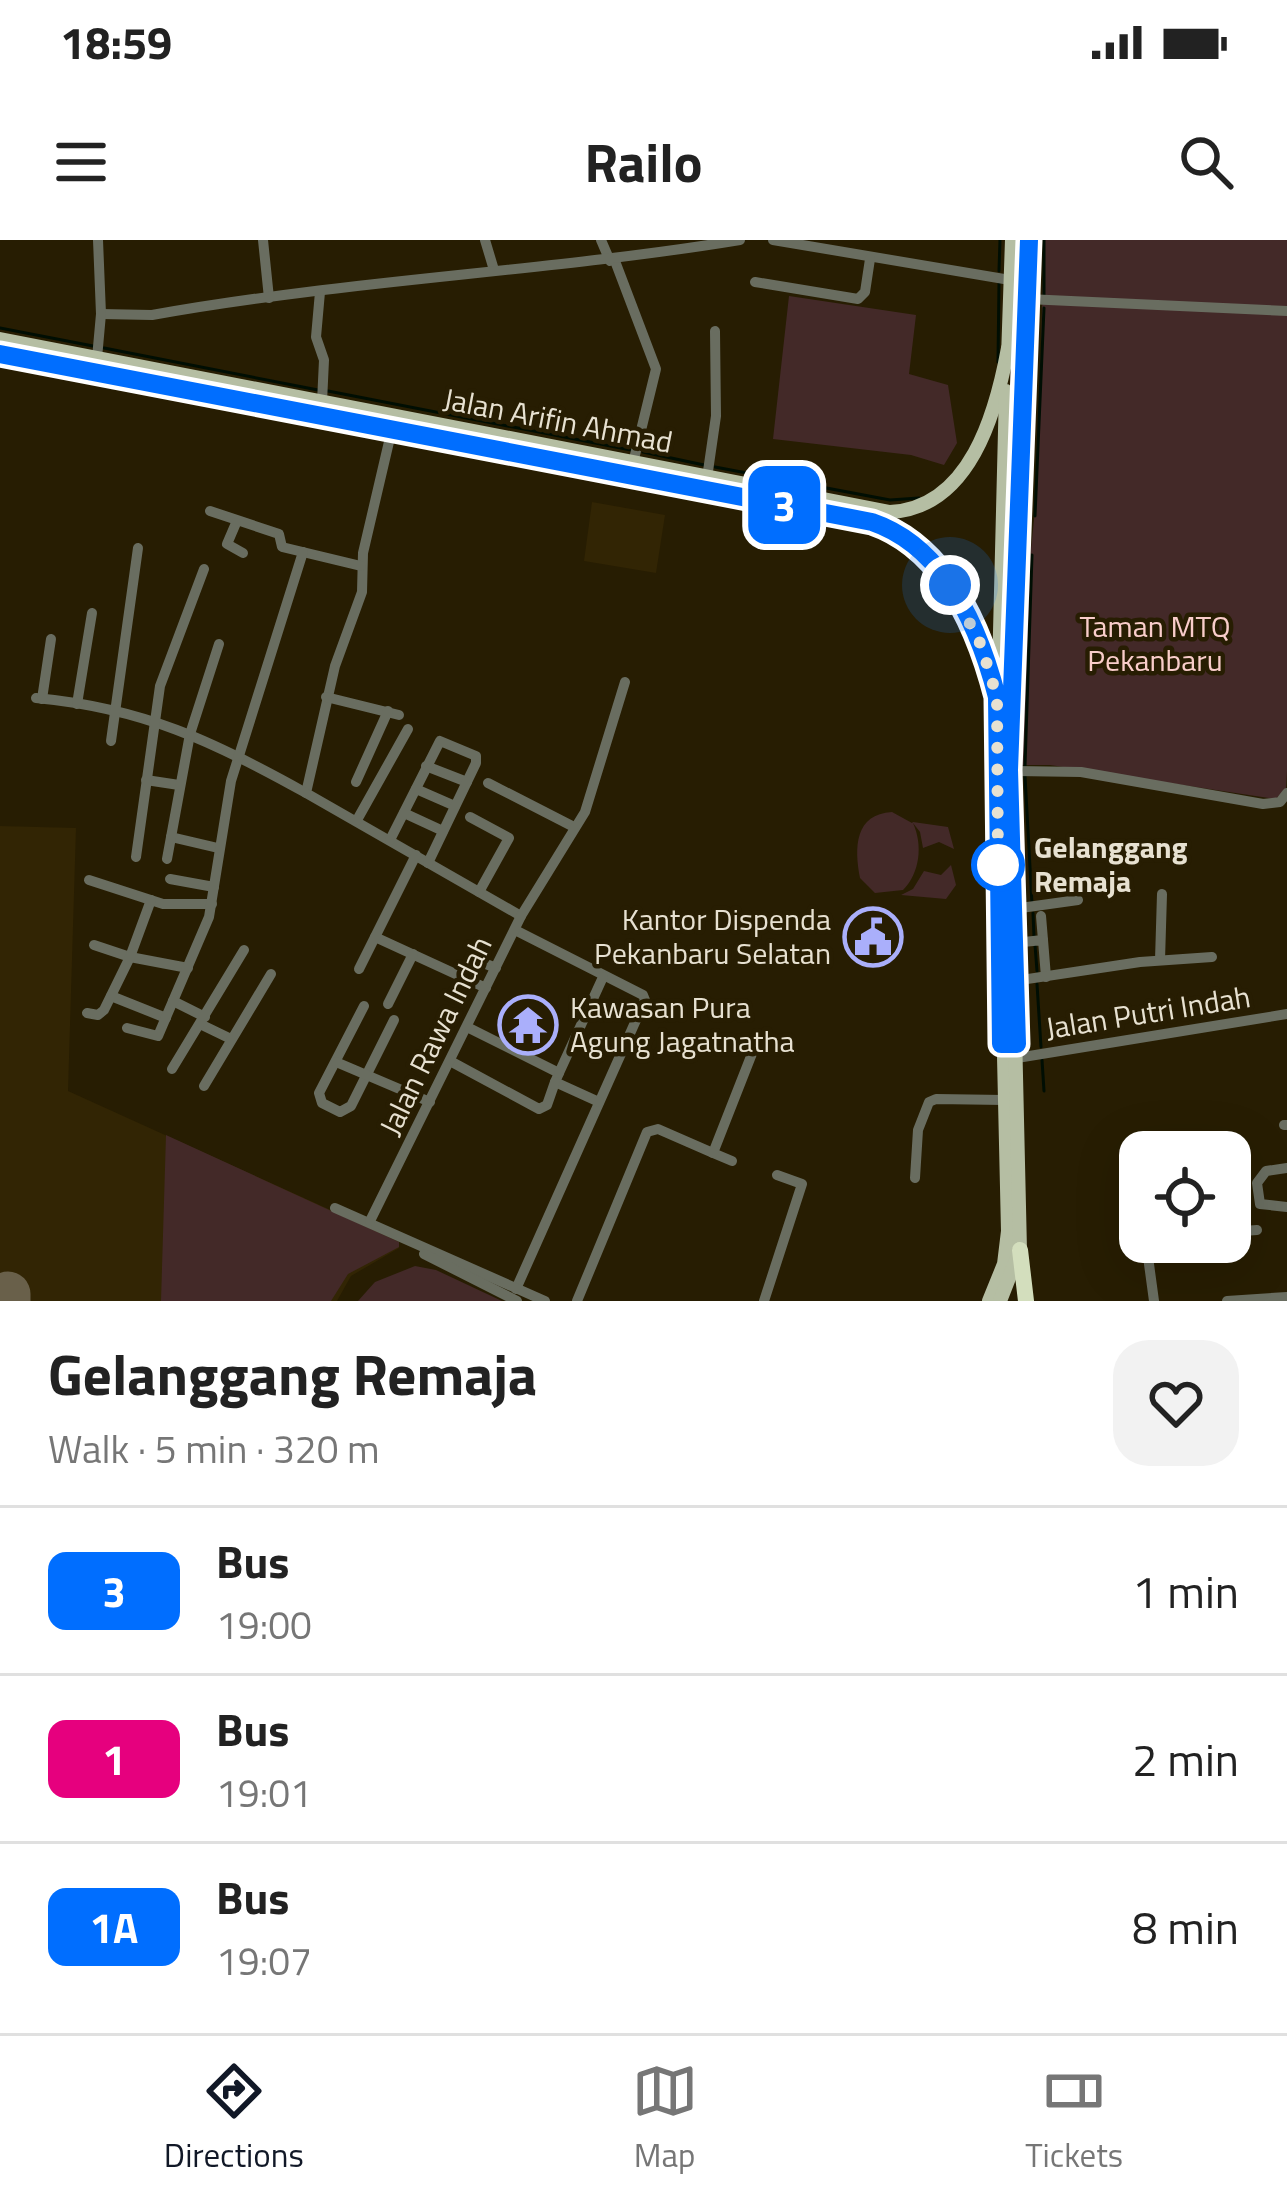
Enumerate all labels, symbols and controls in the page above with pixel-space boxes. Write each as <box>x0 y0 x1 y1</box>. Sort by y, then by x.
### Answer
text: 18:59 <box>60 8 172 76</box>
text: Railo <box>584 121 703 203</box>
icon: menu <box>48 129 114 195</box>
icon: search <box>1173 129 1239 195</box>
street label: Jalan Arifin Ahmad <box>440 375 677 465</box>
line badge: 3 <box>745 466 823 544</box>
text: 3 <box>772 473 796 537</box>
your location <box>920 555 980 615</box>
park label: Taman MTQ Pekanbaru <box>1079 603 1231 683</box>
place label: Gelanggang Remaja <box>1034 824 1188 904</box>
marker: Gelanggang Remaja <box>973 840 1023 890</box>
place label: Kantor Dispenda Pekanbaru Selatan <box>594 896 831 976</box>
public building icon: Kantor Dispenda Pekanbaru Selatan <box>842 906 904 968</box>
street label: Jalan Rawa Indah <box>367 928 503 1143</box>
street label: Jalan Putri Indah <box>1042 973 1254 1051</box>
place label: Kawasan Pura Agung Jagatnatha <box>570 984 795 1064</box>
temple icon: Kawasan Pura Agung Jagatnatha <box>497 994 559 1056</box>
map controls <box>1119 1131 1251 1263</box>
button: locate <box>1119 1131 1251 1263</box>
text: Gelanggang Remaja <box>48 1330 537 1417</box>
button: heart <box>1113 1340 1239 1466</box>
text: Walk · 5 min · 320 m <box>48 1419 380 1478</box>
text: Bus <box>216 1527 290 1595</box>
text: 1 min <box>1132 1557 1239 1625</box>
text: 3 <box>102 1559 126 1623</box>
text: 19:00 <box>216 1595 312 1654</box>
text: Bus <box>216 1695 290 1763</box>
text: 2 min <box>1132 1725 1239 1793</box>
text: 1 <box>102 1727 126 1791</box>
text: 19:01 <box>216 1763 312 1822</box>
text: Bus <box>216 1863 290 1931</box>
text: 8 min <box>1132 1893 1239 1961</box>
text: 1A <box>90 1895 138 1959</box>
text: 19:07 <box>216 1931 312 1990</box>
tab: Directions <box>164 2058 304 2180</box>
tab: Map <box>632 2058 698 2180</box>
tab: Tickets <box>1025 2058 1123 2180</box>

